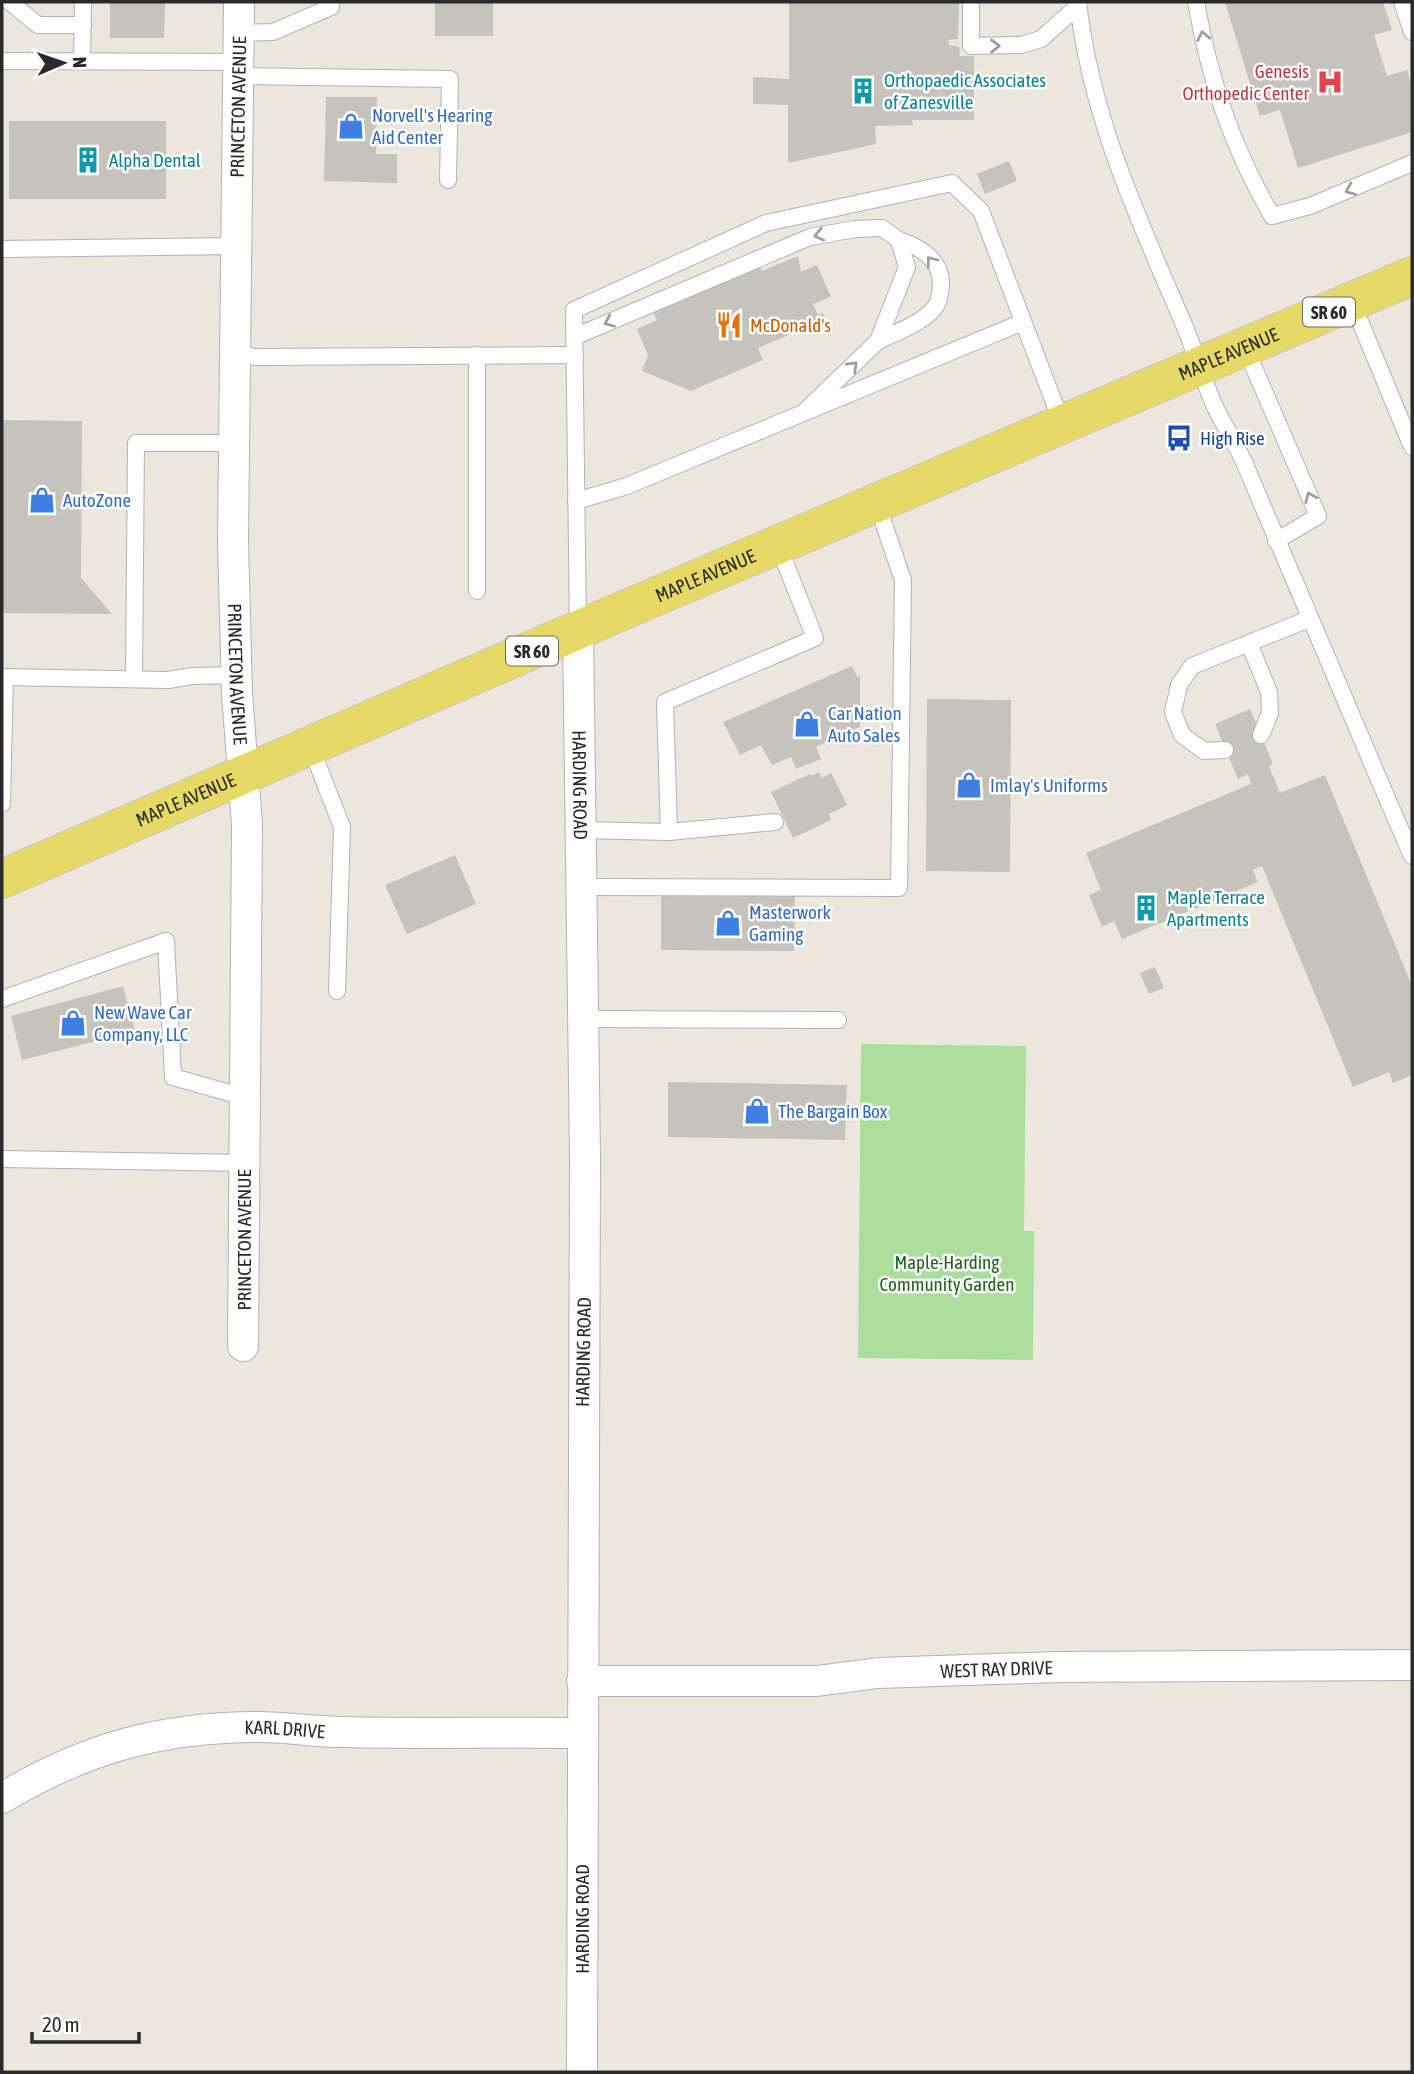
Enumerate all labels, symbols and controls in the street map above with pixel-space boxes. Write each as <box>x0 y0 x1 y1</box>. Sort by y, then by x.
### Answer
north arrow <box>28 28 98 98</box>
one-way arrow <box>1197 30 1211 42</box>
street label: PRINCETON AVENUE <box>226 36 250 178</box>
one-way arrow <box>990 38 1001 54</box>
text: N <box>69 56 91 68</box>
place label: Genesis Orthopedic Center <box>1182 60 1309 104</box>
hospital icon: Genesis Orthopedic Center <box>1315 67 1345 97</box>
place label: Orthopaedic Associates of Zanesville <box>884 69 1046 113</box>
building icon: Orthopaedic Associates of Zanesville <box>848 76 878 106</box>
place label: Norvell's Hearing Aid Center <box>372 104 493 148</box>
shop icon: Norvell's Hearing Aid Center <box>336 111 366 141</box>
building icon: Alpha Dental <box>73 145 103 175</box>
place label: Alpha Dental <box>109 149 201 171</box>
one-way arrow <box>1344 181 1356 195</box>
one-way arrow <box>813 227 825 242</box>
one-way arrow <box>927 257 939 269</box>
road number: SR 60 <box>1303 298 1355 326</box>
restaurant icon: McDonald's <box>714 310 744 340</box>
one-way arrow <box>604 314 616 328</box>
place label: McDonald's <box>750 314 831 336</box>
street label: MAPLE AVENUE <box>1175 323 1282 385</box>
one-way arrow <box>845 361 858 374</box>
bus stop icon: High Rise <box>1164 423 1194 453</box>
place label: High Rise <box>1200 427 1265 449</box>
shop icon: AutoZone <box>27 485 57 515</box>
place label: AutoZone <box>63 489 131 511</box>
one-way arrow <box>1304 492 1318 505</box>
street label: MAPLE AVENUE <box>652 545 759 606</box>
street label: PRINCETON AVENUE <box>224 603 252 745</box>
road number: SR 60 <box>506 636 558 666</box>
place label: Car Nation Auto Sales <box>828 702 902 746</box>
shop icon: Car Nation Auto Sales <box>792 709 822 739</box>
street label: HARDING ROAD <box>568 730 592 840</box>
street label: MAPLE AVENUE <box>132 768 239 831</box>
shop icon: Imlay's Uniforms <box>954 770 984 800</box>
place label: Imlay's Uniforms <box>990 774 1108 796</box>
place label: Maple Terrace Apartments <box>1167 886 1265 930</box>
building icon: Maple Terrace Apartments <box>1131 893 1161 923</box>
place label: Masterwork Gaming <box>749 901 831 945</box>
shop icon: Masterwork Gaming <box>713 908 743 938</box>
place label: New Wave Car Company, LLC <box>94 1001 192 1045</box>
shop icon: New Wave Car Company, LLC <box>58 1008 88 1038</box>
shop icon: The Bargain Box <box>742 1096 772 1126</box>
place label: The Bargain Box <box>778 1100 888 1122</box>
street label: PRINCETON AVENUE <box>233 1169 255 1311</box>
park label: Maple-Harding Community Garden <box>880 1251 1014 1295</box>
street label: HARDING ROAD <box>571 1297 595 1407</box>
street label: WEST RAY DRIVE <box>940 1656 1053 1682</box>
street label: KARL DRIVE <box>244 1716 326 1742</box>
street label: HARDING ROAD <box>571 1864 593 1974</box>
scale bar <box>32 2000 138 2044</box>
text: 20 m <box>42 2012 80 2036</box>

